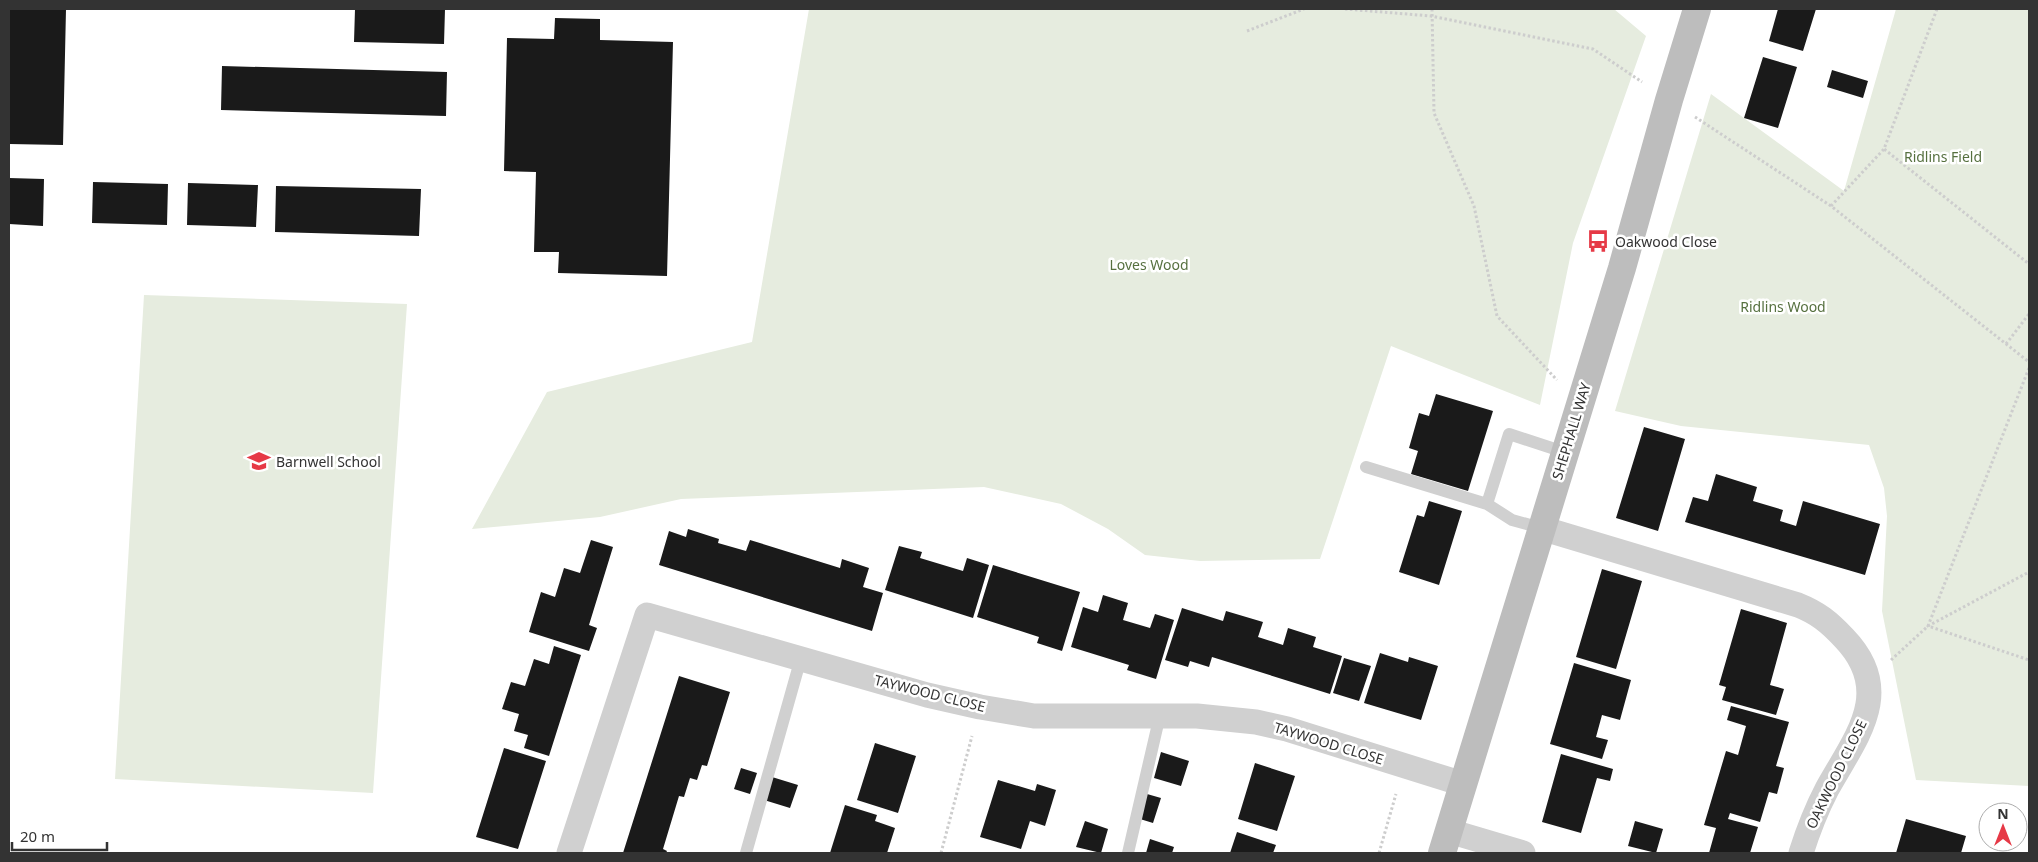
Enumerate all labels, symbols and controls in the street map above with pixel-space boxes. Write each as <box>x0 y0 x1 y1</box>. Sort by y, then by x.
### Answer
park label: Ridlins Field <box>1904 147 1982 166</box>
bus stop icon: Oakwood Close <box>1585 228 1611 254</box>
place label: Oakwood Close <box>1615 232 1717 251</box>
park label: Loves Wood <box>1109 255 1189 274</box>
park label: Ridlins Wood <box>1740 297 1826 316</box>
street label: SHEPHALL WAY <box>1547 380 1595 482</box>
school or university icon: Barnwell School <box>246 448 272 474</box>
place label: Barnwell School <box>276 452 381 471</box>
street label: TAYWOOD CLOSE <box>873 670 987 716</box>
street label: OAKWOOD CLOSE <box>1801 716 1871 832</box>
street label: TAYWOOD CLOSE <box>1272 717 1386 769</box>
north arrow <box>1978 802 2028 852</box>
text: N <box>1997 804 2009 823</box>
scale bar <box>12 820 108 852</box>
text: 20 m <box>20 826 55 846</box>

